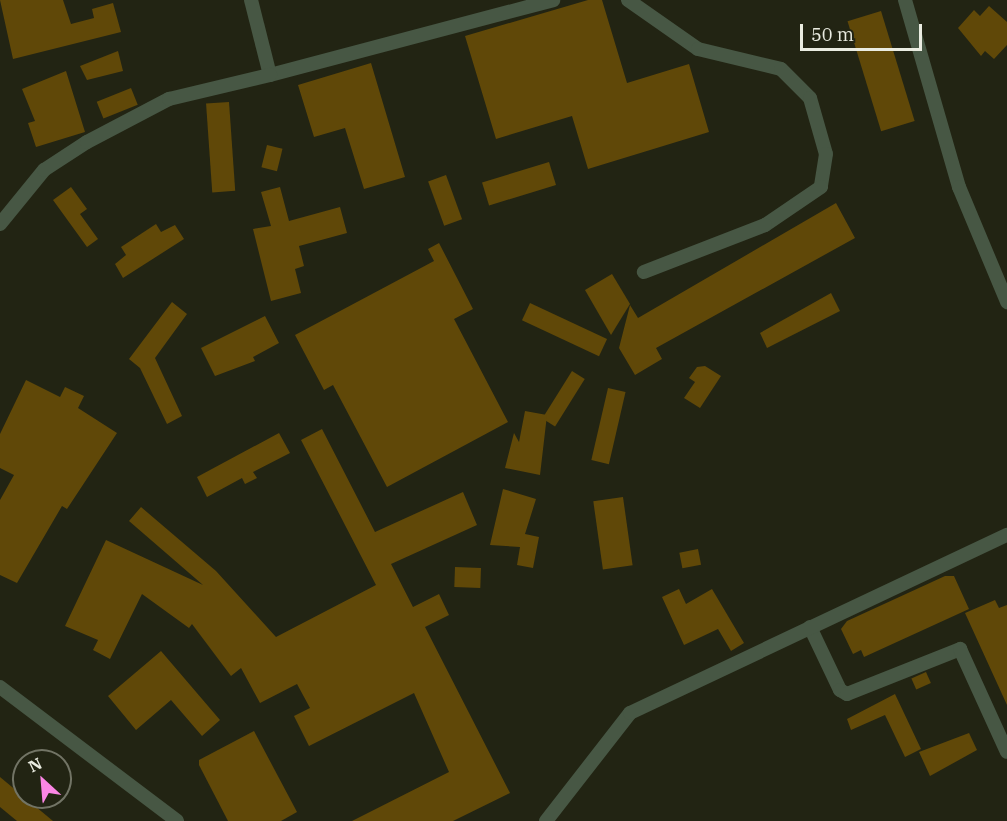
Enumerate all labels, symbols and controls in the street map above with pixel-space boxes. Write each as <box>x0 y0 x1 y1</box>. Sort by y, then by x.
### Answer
scale bar <box>803 12 924 50</box>
text: 50 m <box>811 23 854 46</box>
north arrow <box>12 749 72 809</box>
text: N <box>25 753 45 776</box>

